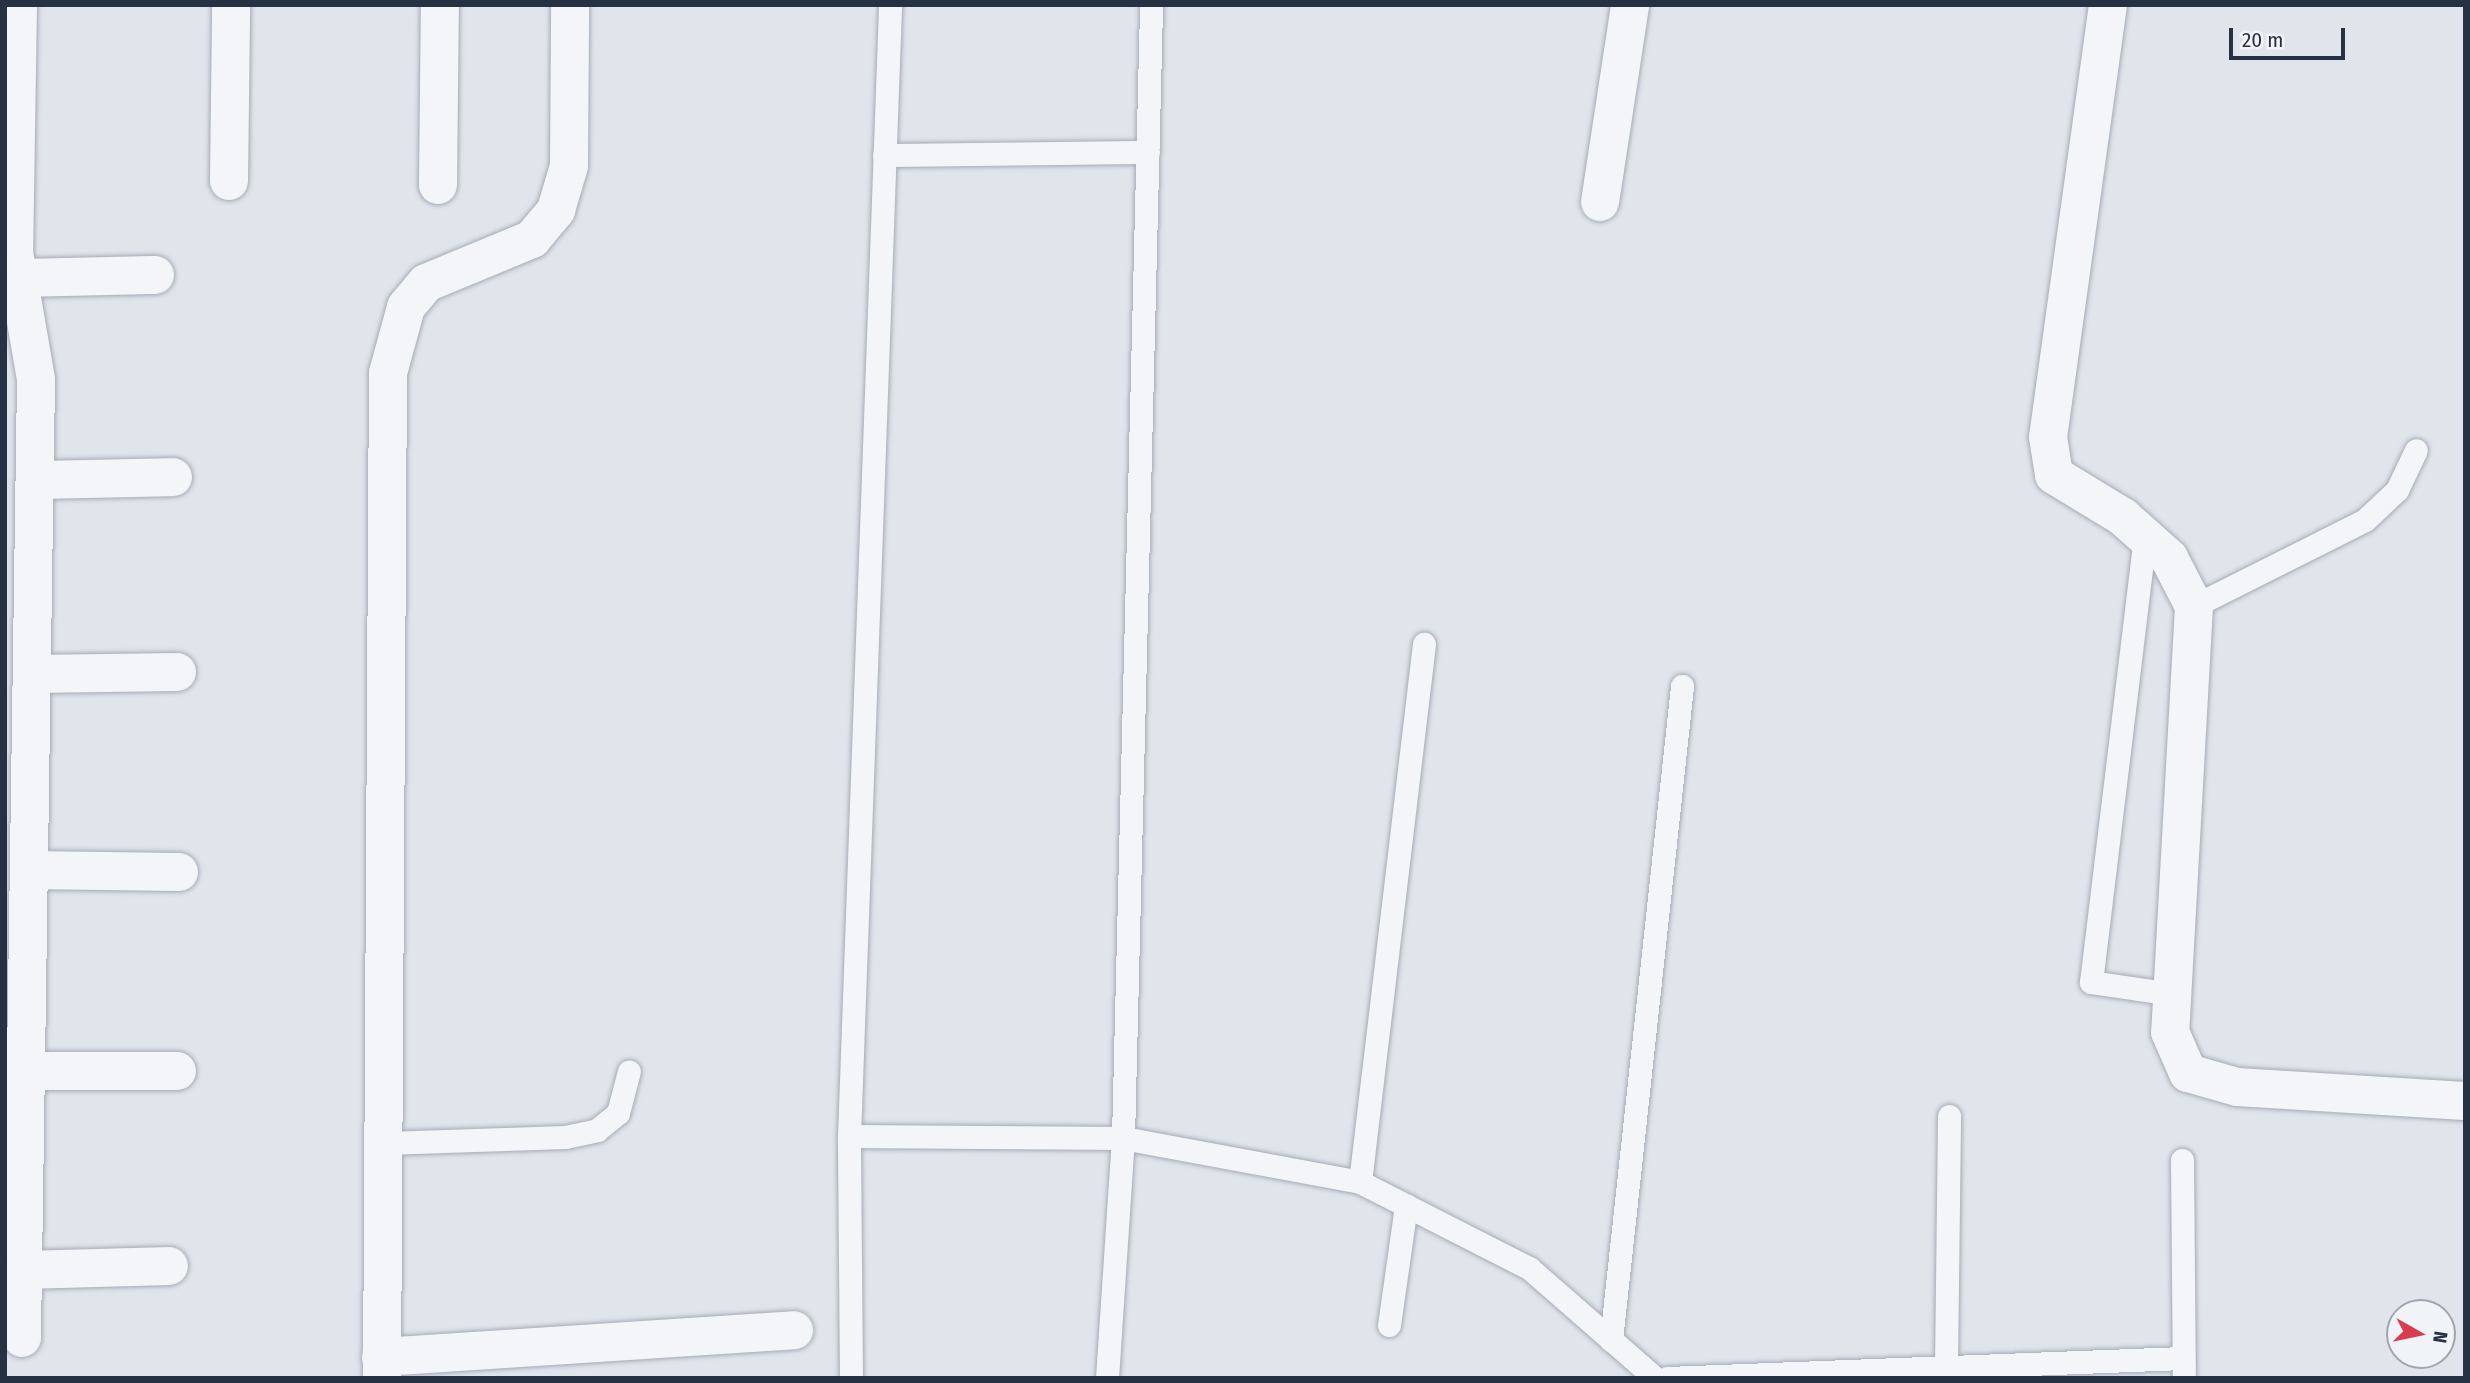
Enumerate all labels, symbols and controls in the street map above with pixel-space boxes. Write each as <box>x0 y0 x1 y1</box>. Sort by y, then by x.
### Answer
scale bar <box>2232 14 2348 58</box>
text: 20 m <box>2242 27 2283 53</box>
north arrow <box>2386 1299 2456 1369</box>
text: N <box>2428 1330 2453 1344</box>

